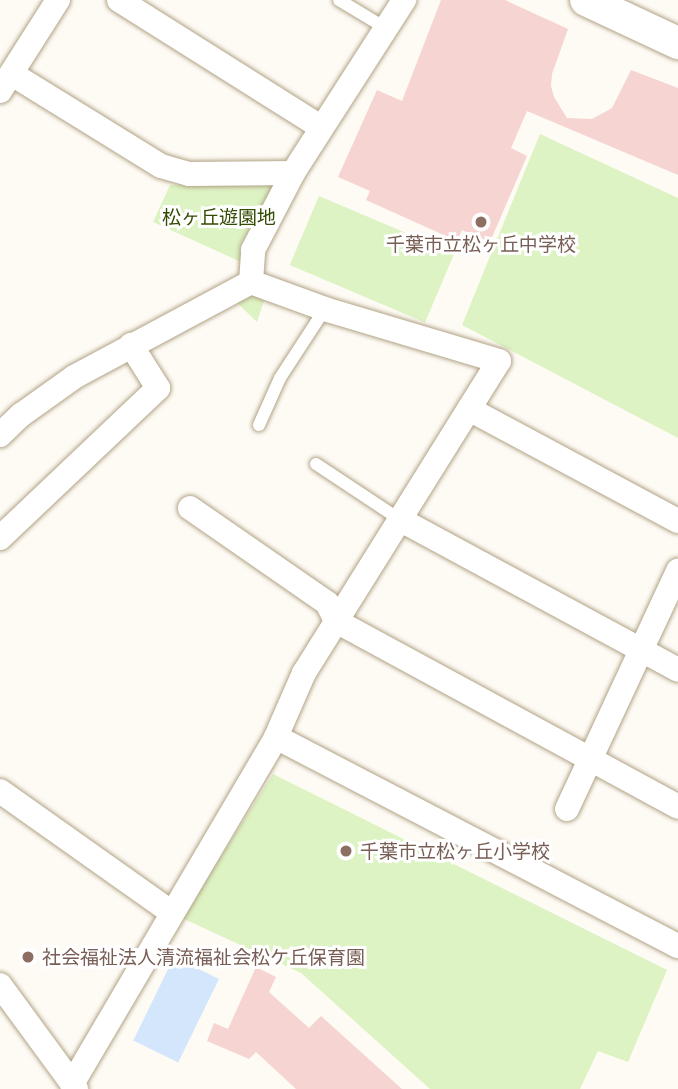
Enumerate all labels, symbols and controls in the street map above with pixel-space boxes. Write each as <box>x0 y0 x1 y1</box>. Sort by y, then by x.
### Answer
park label: 松ヶ丘遊園地 <box>162 206 276 228</box>
marker: 千葉市立松ヶ丘中学校 <box>473 214 489 230</box>
place label: 千葉市立松ヶ丘中学校 <box>386 233 576 255</box>
place label: 千葉市立松ヶ丘小学校 <box>360 840 550 862</box>
marker: 千葉市立松ヶ丘小学校 <box>338 843 354 859</box>
place label: 社会福祉法人清流福祉会松ケ丘保育園 <box>42 946 365 968</box>
marker: 社会福祉法人清流福祉会松ケ丘保育園 <box>20 949 36 965</box>

